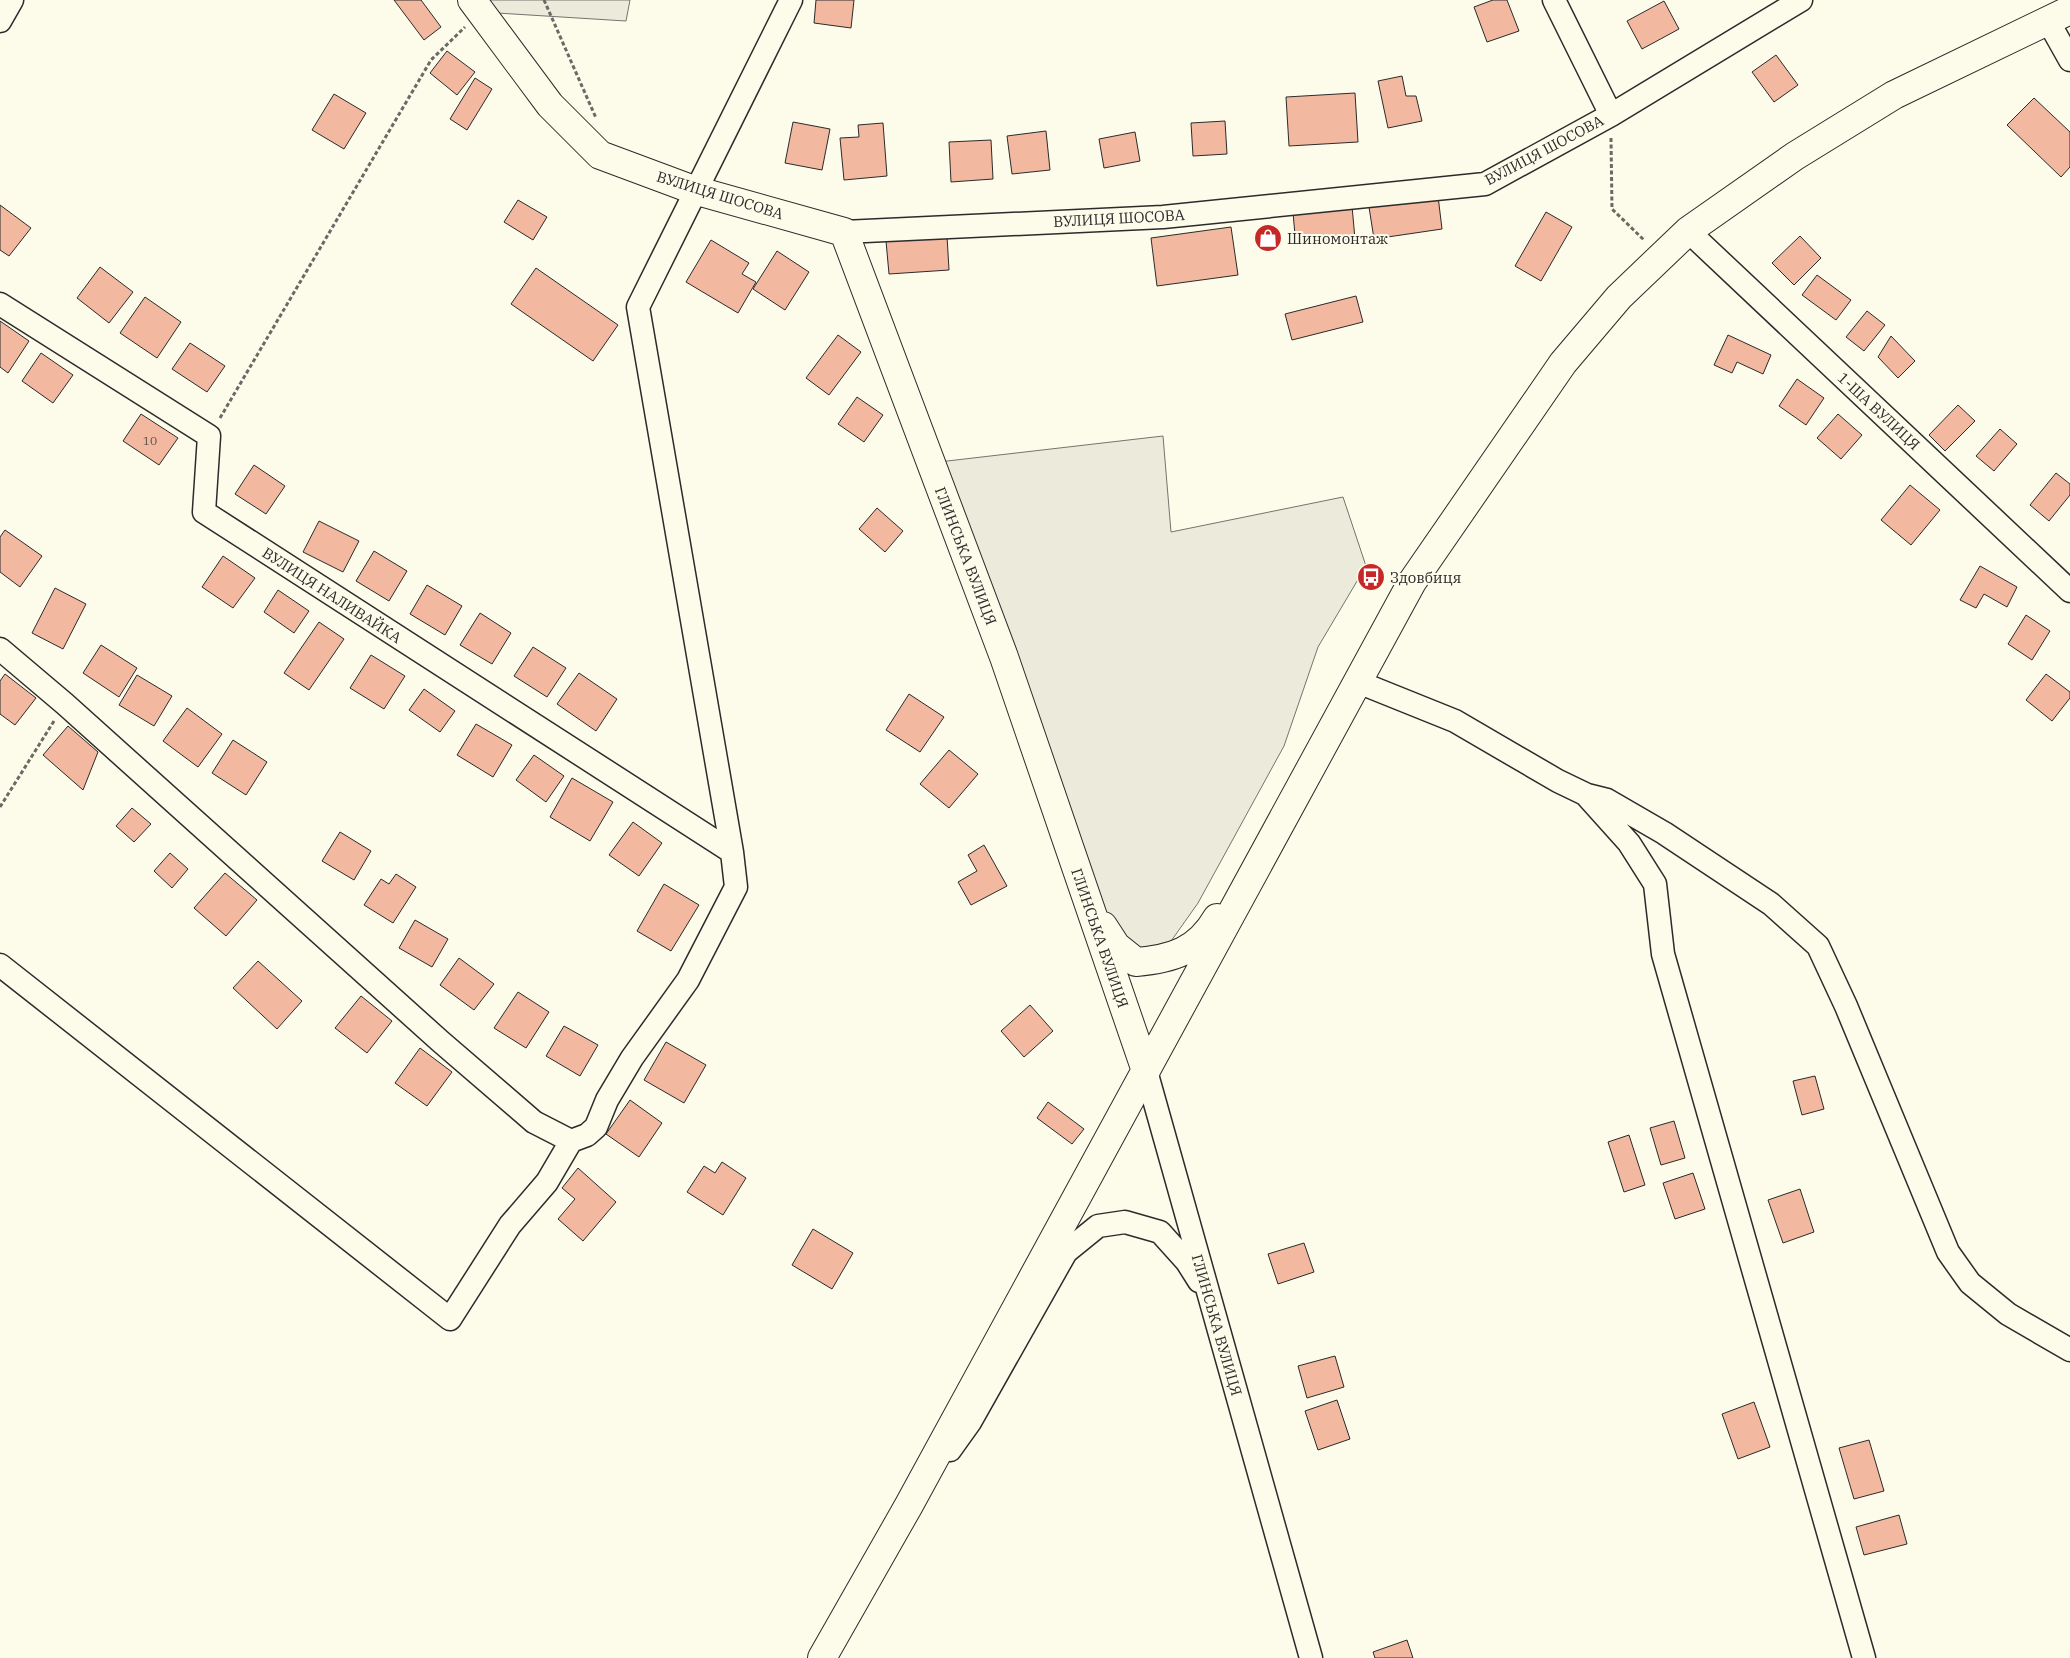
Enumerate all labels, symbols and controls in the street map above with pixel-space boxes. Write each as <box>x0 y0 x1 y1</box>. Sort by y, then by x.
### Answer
street label: ВУЛИЦЯ ШОСОВА <box>1481 110 1607 189</box>
street label: ВУЛИЦЯ ШОСОВА <box>654 167 786 224</box>
street label: ВУЛИЦЯ ШОСОВА <box>1053 205 1186 231</box>
shop icon: Шиномонтаж <box>1253 223 1283 253</box>
place label: Шиномонтаж <box>1287 229 1388 248</box>
street label: 1-ША ВУЛИЦЯ <box>1834 368 1924 454</box>
house number: 10 <box>143 433 157 448</box>
street label: ГЛИНСЬКА ВУЛИЦЯ <box>931 484 1001 628</box>
street label: ВУЛИЦЯ НАЛИВАЙКА <box>259 543 406 648</box>
bus stop icon: Здовбиця <box>1356 562 1386 592</box>
place label: Здовбиця <box>1390 568 1462 587</box>
street label: ГЛИНСЬКА ВУЛИЦЯ <box>1067 866 1133 1010</box>
street label: ГЛИНСЬКА ВУЛИЦЯ <box>1188 1252 1246 1398</box>

